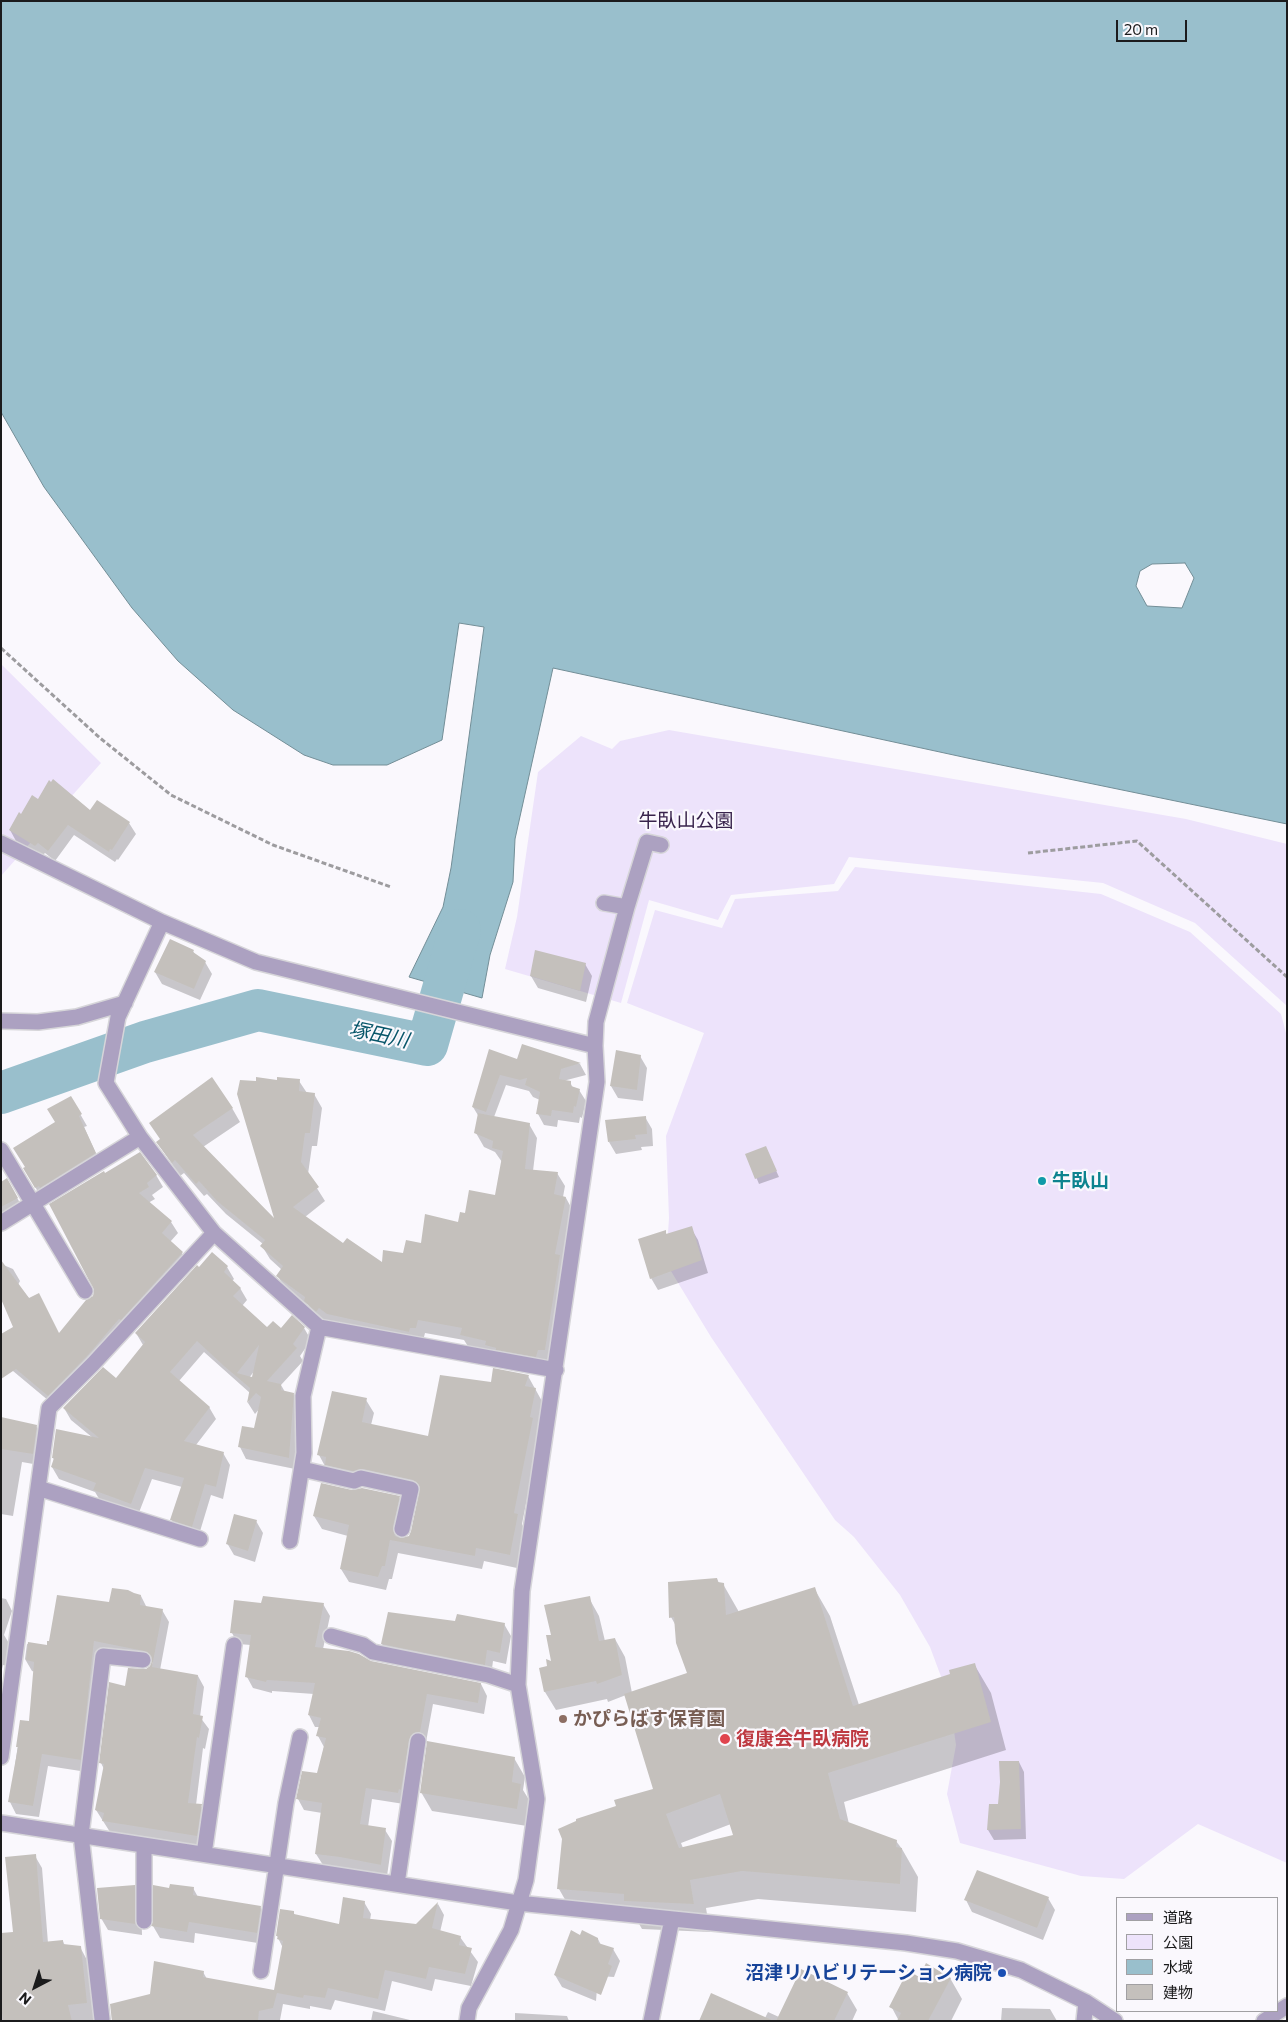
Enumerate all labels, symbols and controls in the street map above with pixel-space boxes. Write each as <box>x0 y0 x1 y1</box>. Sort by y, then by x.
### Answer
scale bar <box>1118 10 1189 42</box>
text: 20 m <box>1124 20 1158 38</box>
park label: 牛臥山公園 <box>639 810 733 832</box>
water label: 塚田川 <box>347 1017 411 1053</box>
place label: 牛臥山 <box>1052 1170 1109 1192</box>
marker: 牛臥山 <box>1036 1175 1048 1187</box>
place label: かぴらばす保育園 <box>573 1708 725 1730</box>
marker: かぴらばす保育園 <box>557 1713 569 1725</box>
place label: 復康会牛臥病院 <box>736 1728 869 1750</box>
marker: 復康会牛臥病院 <box>718 1732 732 1746</box>
legend <box>1116 1897 1278 2012</box>
text: 道路 <box>1163 1908 1193 1926</box>
text: 公園 <box>1163 1933 1193 1951</box>
text: 水域 <box>1163 1958 1193 1976</box>
north arrow <box>10 1962 60 2012</box>
place label: 沼津リハビリテーション病院 <box>745 1962 992 1984</box>
marker: 沼津リハビリテーション病院 <box>996 1967 1008 1979</box>
text: 建物 <box>1163 1983 1193 2001</box>
text: N <box>16 1989 35 2009</box>

